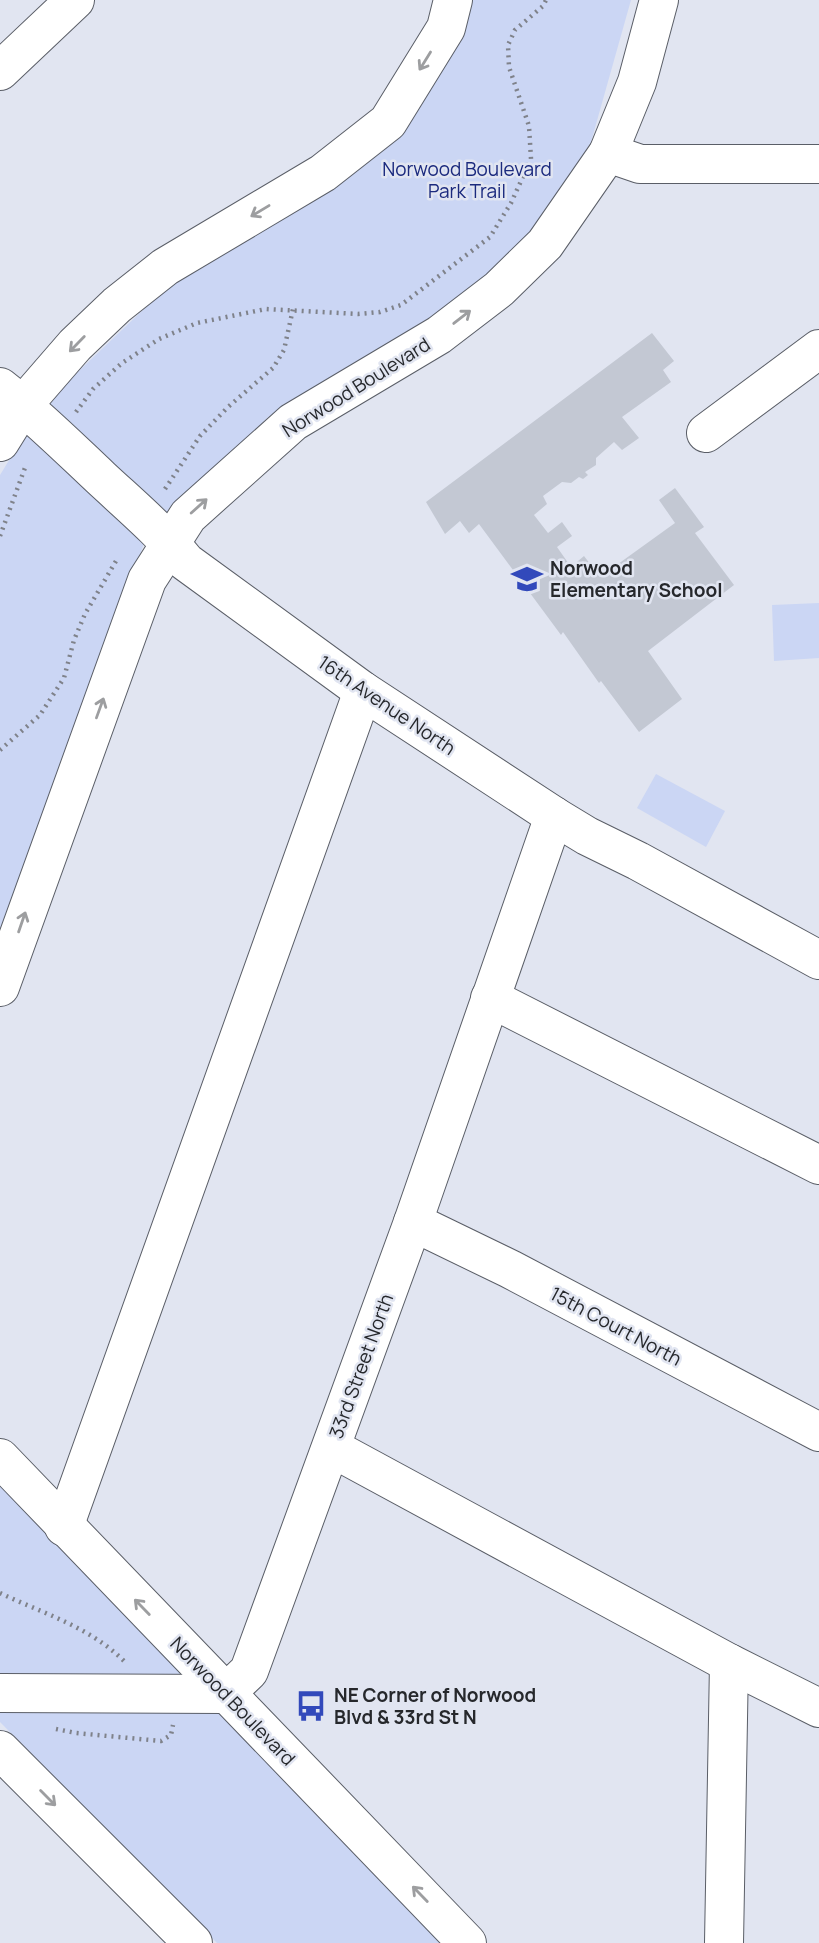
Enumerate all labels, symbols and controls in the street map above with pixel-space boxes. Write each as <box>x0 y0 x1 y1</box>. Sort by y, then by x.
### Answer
one-way arrow <box>418 51 432 71</box>
park label: Norwood Boulevard Park Trail <box>382 156 552 204</box>
one-way arrow <box>250 204 270 218</box>
one-way arrow <box>453 310 471 325</box>
street label: Norwood Boulevard <box>277 331 435 443</box>
one-way arrow <box>68 335 85 352</box>
one-way arrow <box>190 498 208 514</box>
place label: Norwood Elementary School <box>550 555 723 603</box>
school or university icon: Norwood Elementary School <box>510 562 544 596</box>
street label: 16th Avenue North <box>313 649 461 761</box>
one-way arrow <box>95 698 107 720</box>
one-way arrow <box>17 912 29 934</box>
street label: 15th Court North <box>546 1280 686 1372</box>
street label: 33rd Street North <box>323 1290 399 1442</box>
one-way arrow <box>134 1599 151 1616</box>
street label: Norwood Boulevard <box>165 1631 301 1771</box>
place label: NE Corner of Norwood Blvd & 33rd St N <box>334 1682 536 1730</box>
bus stop icon: NE Corner of Norwood Blvd & 33rd St N <box>294 1689 328 1723</box>
one-way arrow <box>40 1789 57 1806</box>
one-way arrow <box>411 1886 428 1903</box>

